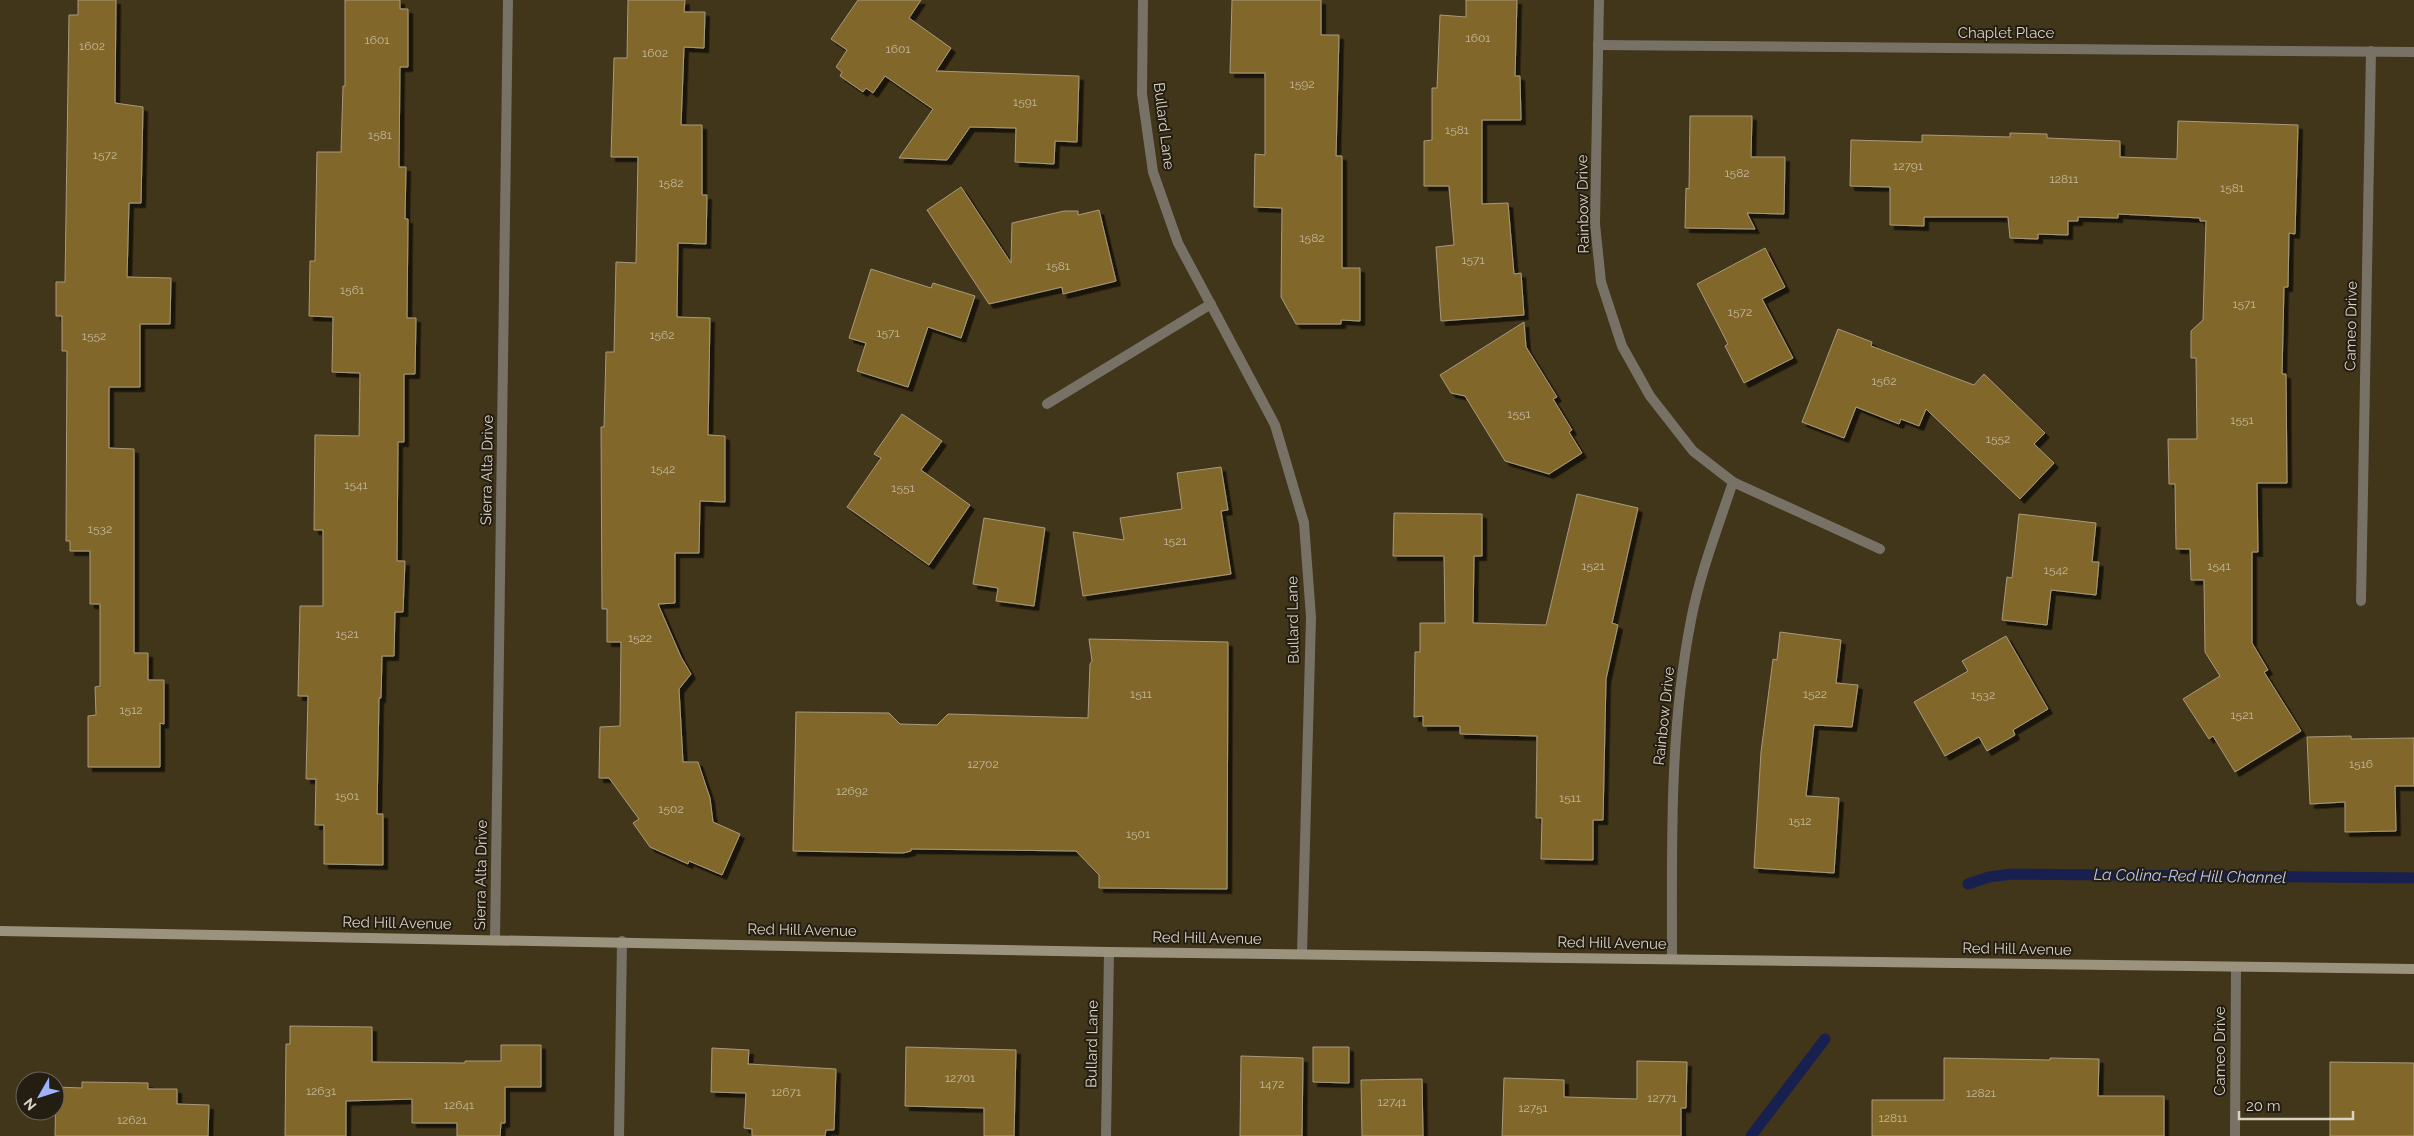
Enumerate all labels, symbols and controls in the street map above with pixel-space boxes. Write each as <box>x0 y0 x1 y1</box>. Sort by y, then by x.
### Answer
street label: Chaplet Place <box>1958 24 2055 42</box>
house number: 1601 <box>1466 31 1490 45</box>
house number: 1601 <box>365 33 389 47</box>
house number: 1602 <box>79 39 105 53</box>
house number: 1601 <box>886 42 910 56</box>
house number: 1602 <box>642 46 668 60</box>
house number: 1592 <box>1290 77 1314 91</box>
street label: Bullard Lane <box>1150 81 1178 171</box>
house number: 1591 <box>1013 95 1037 109</box>
house number: 1581 <box>1445 123 1469 137</box>
house number: 1581 <box>368 128 392 142</box>
house number: 1572 <box>93 148 117 162</box>
street label: Rainbow Drive <box>1573 154 1593 254</box>
house number: 12791 <box>1893 159 1923 173</box>
house number: 1582 <box>1724 166 1750 180</box>
house number: 12811 <box>2050 172 2078 186</box>
house number: 1582 <box>658 176 684 190</box>
house number: 1581 <box>2220 181 2244 195</box>
house number: 1582 <box>1299 231 1325 245</box>
house number: 1571 <box>1461 253 1485 267</box>
house number: 1581 <box>1046 259 1070 273</box>
street label: Cameo Drive <box>2341 281 2361 371</box>
house number: 1561 <box>340 283 364 297</box>
house number: 1571 <box>2232 297 2256 311</box>
house number: 1572 <box>1728 305 1752 319</box>
house number: 1571 <box>876 326 900 340</box>
house number: 1562 <box>649 328 675 342</box>
house number: 1552 <box>82 329 106 343</box>
house number: 1562 <box>1871 374 1897 388</box>
house number: 1551 <box>1507 407 1531 421</box>
house number: 1551 <box>2230 413 2254 427</box>
street label: Sierra Alta Drive <box>477 415 497 525</box>
house number: 1552 <box>1986 432 2010 446</box>
house number: 1542 <box>651 462 675 476</box>
house number: 1541 <box>344 478 368 492</box>
house number: 1551 <box>891 481 915 495</box>
house number: 1532 <box>88 522 112 536</box>
house number: 1521 <box>1163 534 1187 548</box>
house number: 1521 <box>1581 559 1605 573</box>
house number: 1541 <box>2207 559 2231 573</box>
house number: 1542 <box>2044 563 2068 577</box>
street label: Bullard Lane <box>1283 576 1303 664</box>
house number: 1521 <box>335 627 359 641</box>
house number: 1522 <box>628 631 652 645</box>
street label: Rainbow Drive <box>1650 666 1678 766</box>
house number: 1511 <box>1130 687 1152 701</box>
house number: 1522 <box>1803 687 1827 701</box>
house number: 1532 <box>1971 688 1995 702</box>
house number: 1512 <box>119 703 143 717</box>
house number: 1521 <box>2230 708 2254 722</box>
house number: 12702 <box>967 757 999 771</box>
house number: 1516 <box>2349 757 2373 771</box>
house number: 12692 <box>836 784 868 798</box>
house number: 1501 <box>335 789 359 803</box>
house number: 1511 <box>1559 791 1581 805</box>
house number: 1502 <box>658 802 684 816</box>
house number: 1512 <box>1788 814 1812 828</box>
street label: Sierra Alta Drive <box>471 820 491 930</box>
house number: 1501 <box>1126 827 1150 841</box>
water label: La Colina-Red Hill Channel <box>2093 865 2287 887</box>
street label: Red Hill Avenue <box>342 913 452 933</box>
street label: Red Hill Avenue <box>747 920 857 940</box>
street label: Red Hill Avenue <box>1152 928 1262 948</box>
street label: Red Hill Avenue <box>1557 933 1667 953</box>
street label: Red Hill Avenue <box>1962 939 2072 959</box>
street label: Bullard Lane <box>1082 1000 1102 1088</box>
street label: Cameo Drive <box>2211 1006 2229 1096</box>
north arrow <box>15 1071 65 1121</box>
house number: 12701 <box>945 1071 975 1085</box>
house number: 1472 <box>1260 1077 1284 1091</box>
house number: 12631 <box>306 1084 336 1098</box>
house number: 12671 <box>771 1085 801 1099</box>
house number: 12821 <box>1966 1086 1996 1100</box>
scale bar <box>2239 1088 2353 1120</box>
house number: 12771 <box>1647 1091 1677 1105</box>
text: N <box>20 1095 39 1113</box>
house number: 12741 <box>1378 1095 1406 1109</box>
text: 20 m <box>2246 1097 2281 1115</box>
house number: 12641 <box>444 1098 474 1112</box>
house number: 12751 <box>1518 1101 1548 1115</box>
house number: 12811 <box>1879 1111 1907 1125</box>
house number: 12621 <box>117 1113 147 1127</box>

